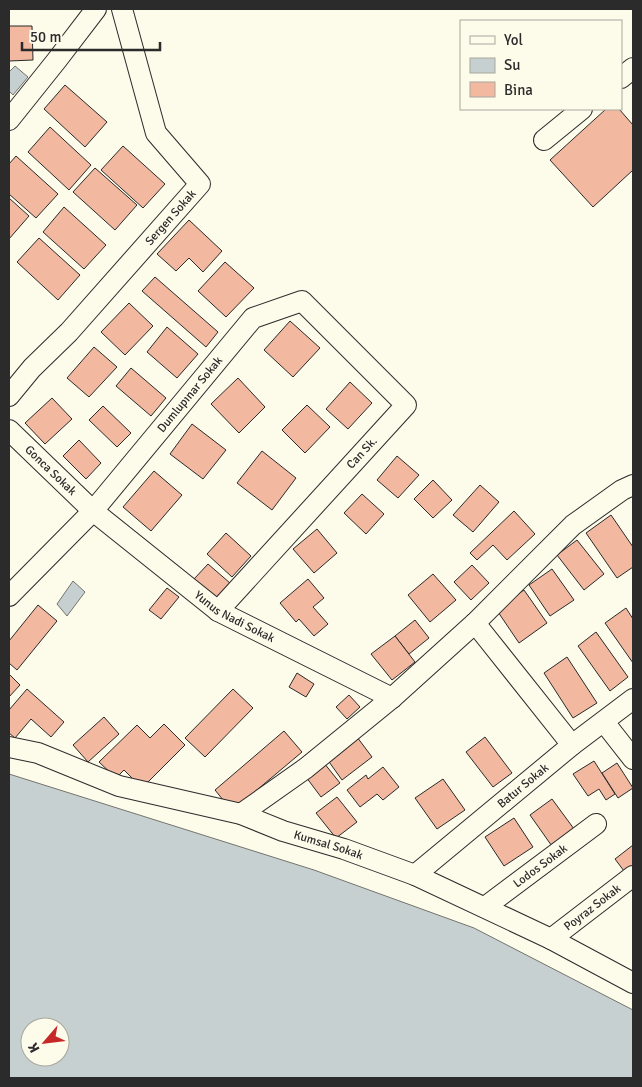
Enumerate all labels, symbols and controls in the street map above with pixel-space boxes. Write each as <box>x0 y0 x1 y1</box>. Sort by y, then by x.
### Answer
scale bar <box>22 20 160 52</box>
legend <box>460 20 622 110</box>
text: 50 m <box>30 28 61 46</box>
text: Yol <box>504 31 523 49</box>
text: Su <box>504 56 521 74</box>
text: Bina <box>504 81 533 99</box>
street label: Sergen Sokak <box>142 186 199 248</box>
street label: Dumlupınar Sokak <box>154 353 226 435</box>
street label: Can Sk. <box>343 434 381 472</box>
street label: Gonca Sokak <box>22 442 80 499</box>
street label: Yunus Nadi Sokak <box>191 588 277 646</box>
street label: Batur Sokak <box>494 760 552 811</box>
street label: Kumsal Sokak <box>292 827 365 863</box>
street label: Lodos Sokak <box>510 841 570 891</box>
street label: Poyraz Sokak <box>561 881 624 934</box>
north arrow <box>20 1017 70 1067</box>
text: K <box>24 1040 44 1056</box>

